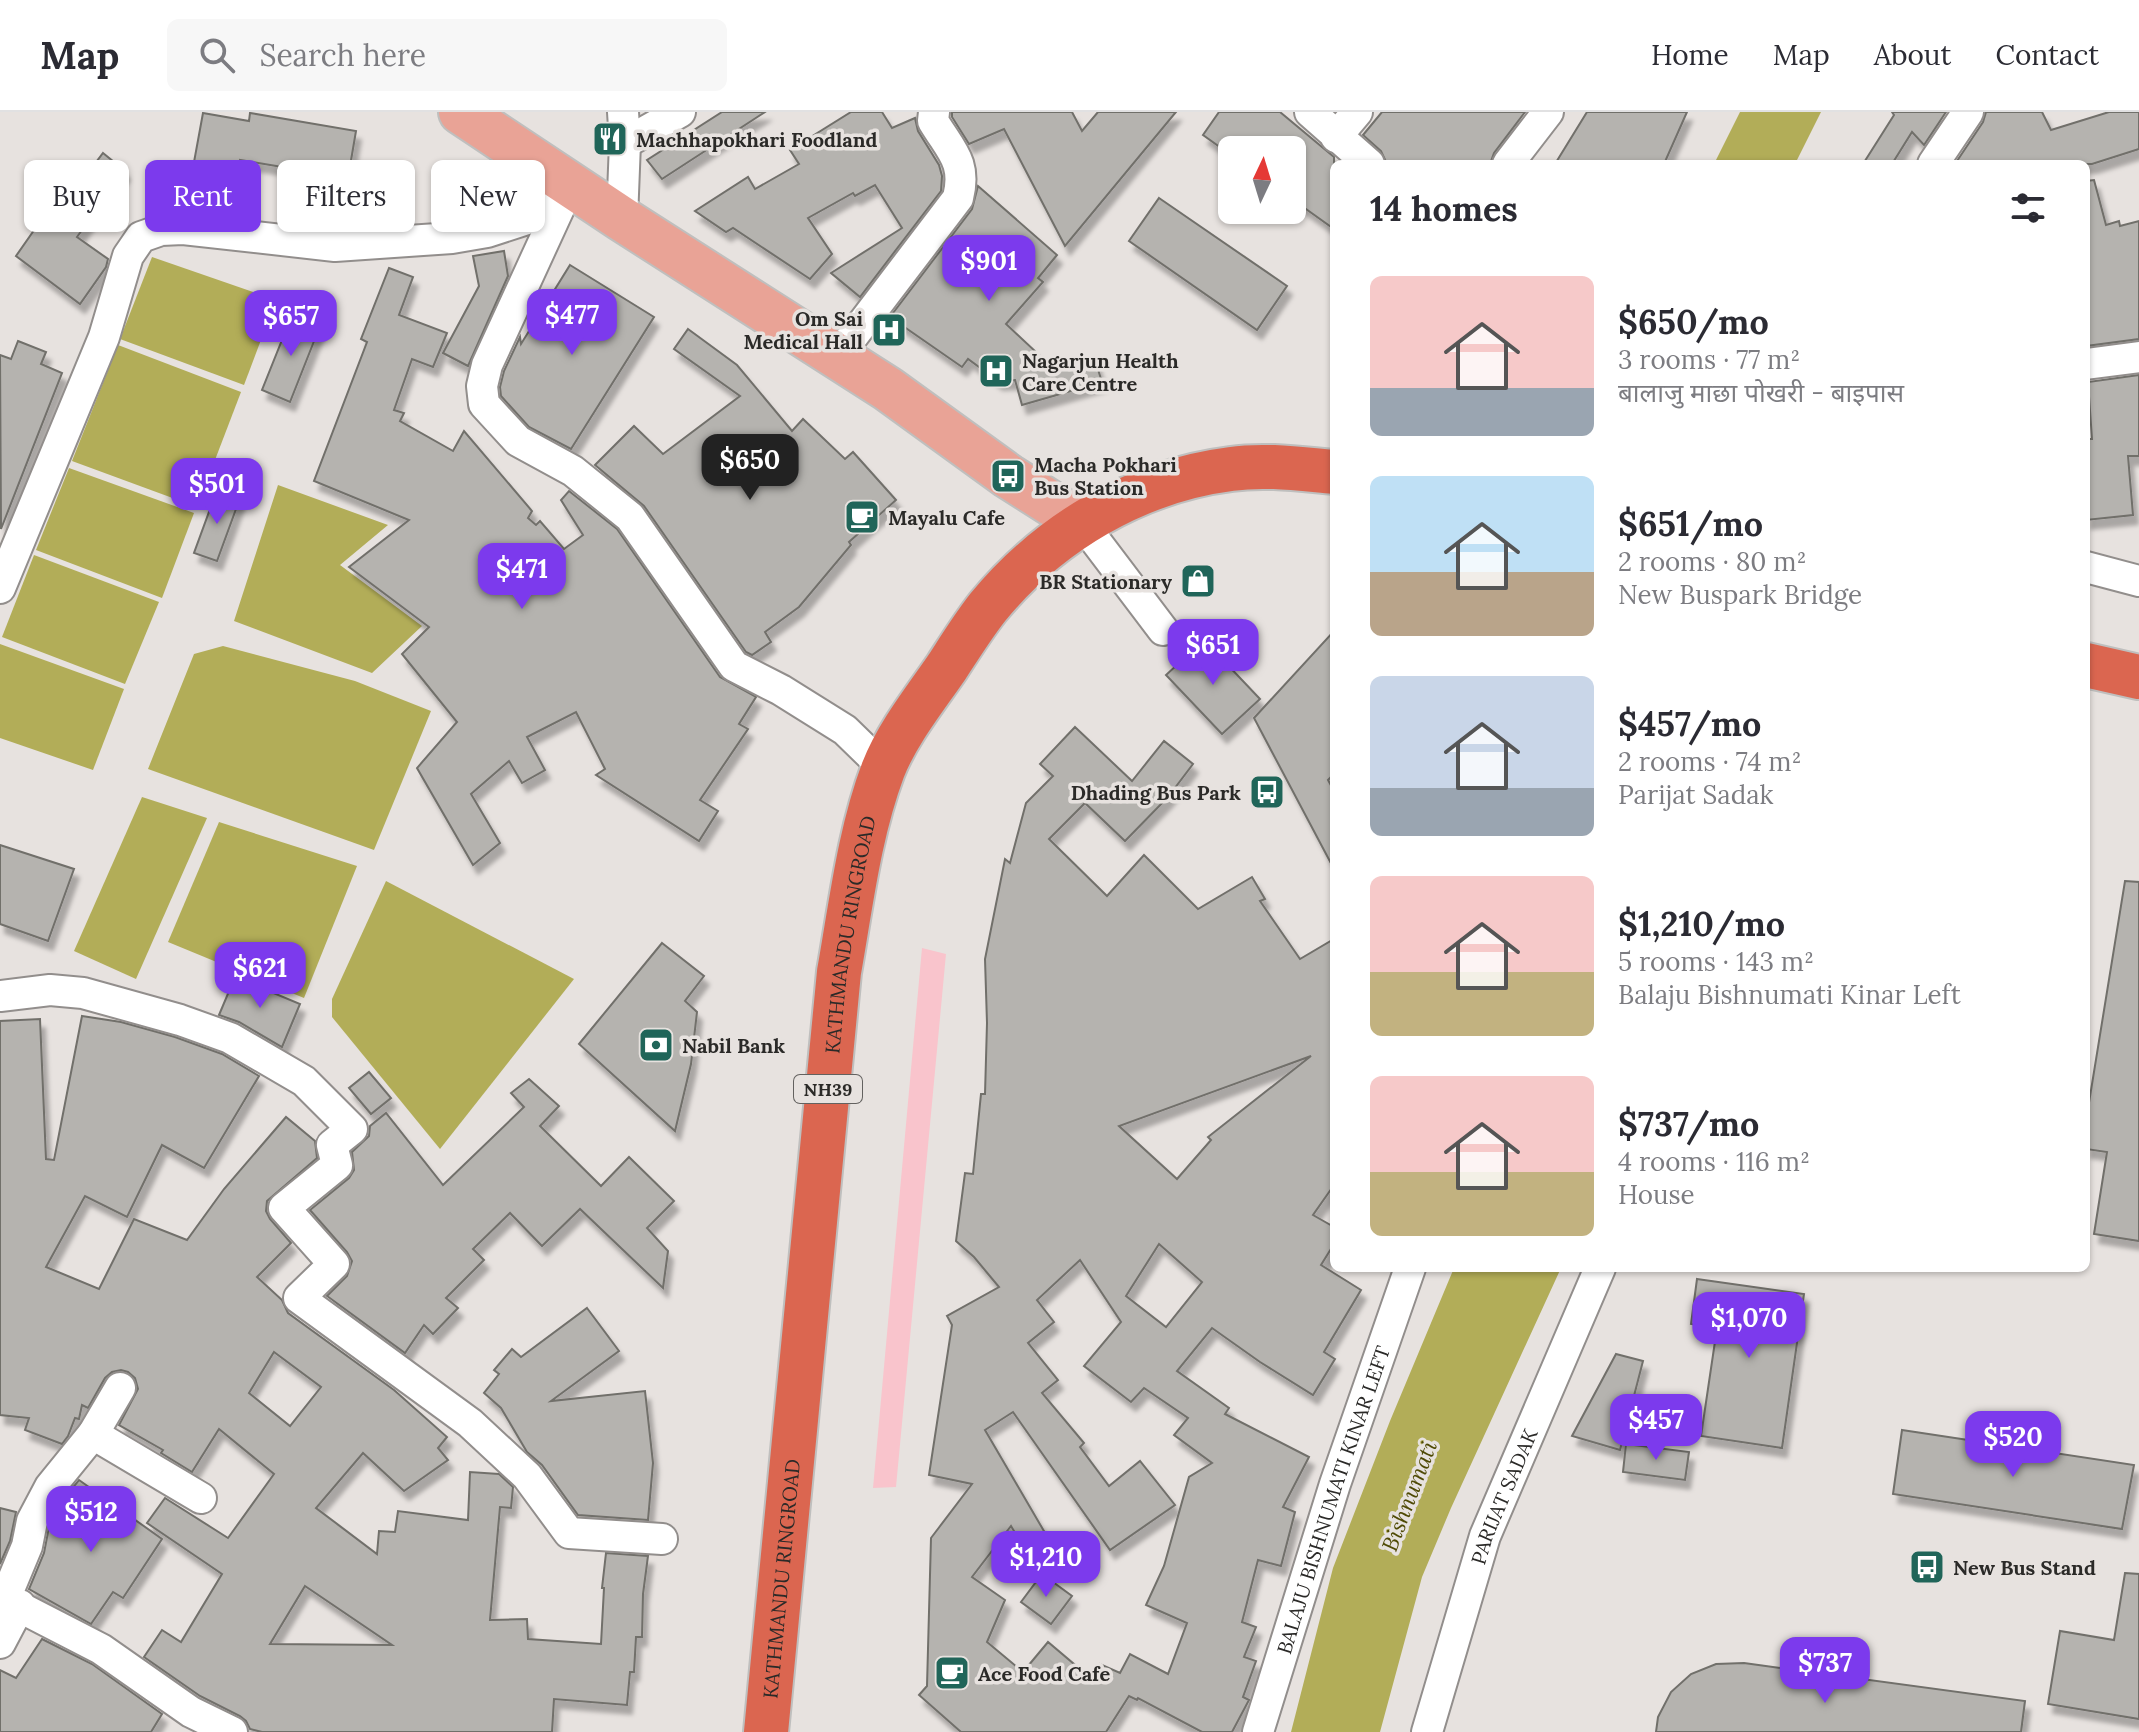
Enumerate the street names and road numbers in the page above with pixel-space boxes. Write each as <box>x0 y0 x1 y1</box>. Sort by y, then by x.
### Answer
street label: KATHMANDU RINGROAD <box>819 813 881 1055</box>
road number: NH39 <box>794 1075 862 1103</box>
street label: BALAJU BISHNUMATI KINAR LEFT <box>1271 1342 1395 1657</box>
street label: PARIJAT SADAK <box>1465 1424 1542 1567</box>
street label: KATHMANDU RINGROAD <box>757 1458 805 1700</box>

